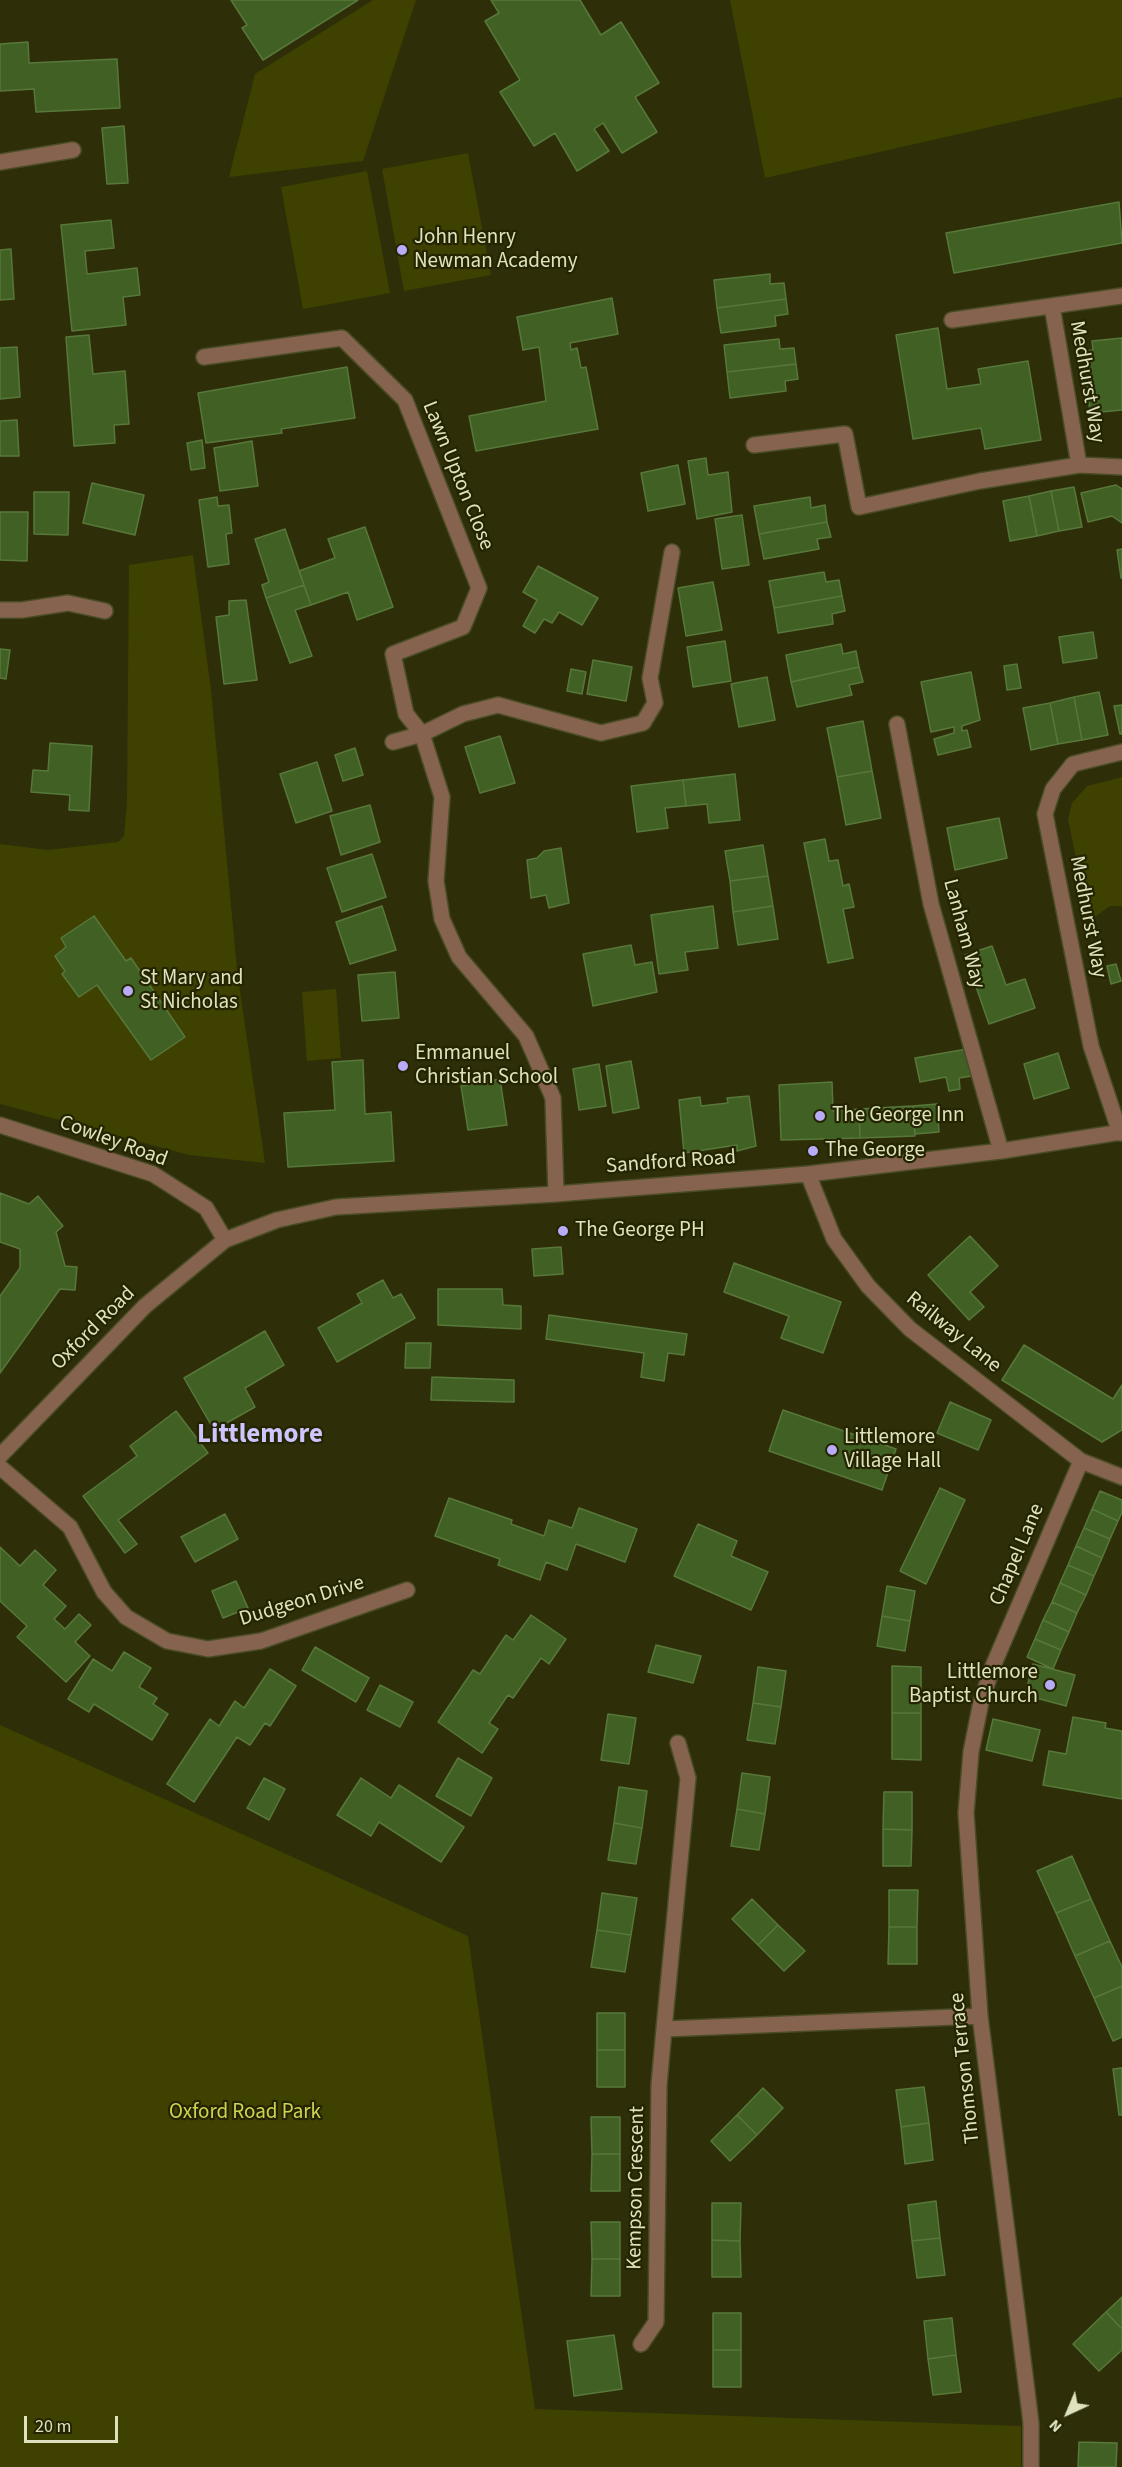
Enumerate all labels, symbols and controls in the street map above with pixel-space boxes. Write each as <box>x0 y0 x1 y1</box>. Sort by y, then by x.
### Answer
place label: John Henry Newman Academy <box>414 225 578 275</box>
marker: John Henry Newman Academy <box>395 243 409 257</box>
street label: Medhurst Way <box>1063 319 1109 445</box>
street label: Lawn Upton Close <box>416 398 498 554</box>
street label: Medhurst Way <box>1063 854 1111 980</box>
street label: Lanham Way <box>936 876 990 992</box>
place label: St Mary and St Nicholas <box>140 966 243 1016</box>
marker: St Mary and St Nicholas <box>121 984 135 998</box>
place label: Emmanuel Christian School <box>415 1041 558 1091</box>
marker: Emmanuel Christian School <box>396 1059 410 1073</box>
place label: The George Inn <box>832 1103 965 1129</box>
marker: The George Inn <box>813 1109 827 1123</box>
street label: Cowley Road <box>55 1111 171 1173</box>
place label: The George <box>825 1138 925 1164</box>
marker: The George <box>806 1144 820 1158</box>
street label: Sandford Road <box>605 1146 737 1180</box>
place label: The George PH <box>575 1218 705 1244</box>
marker: The George PH <box>556 1224 570 1238</box>
street label: Oxford Road <box>47 1282 141 1376</box>
street label: Railway Lane <box>900 1287 1006 1379</box>
district label: Littlemore <box>197 1420 323 1452</box>
place label: Littlemore Village Hall <box>844 1425 941 1475</box>
marker: Littlemore Village Hall <box>825 1443 839 1457</box>
street label: Chapel Lane <box>985 1500 1051 1610</box>
street label: Dudgeon Drive <box>236 1571 368 1633</box>
place label: Littlemore Baptist Church <box>909 1660 1038 1710</box>
marker: Littlemore Baptist Church <box>1043 1678 1057 1692</box>
street label: Thomson Terrace <box>946 1991 986 2145</box>
park label: Oxford Road Park <box>169 2100 321 2126</box>
street label: Kempson Crescent <box>623 2106 651 2270</box>
north arrow <box>1038 2383 1098 2443</box>
scale bar <box>27 2404 122 2442</box>
text: 20 m <box>35 2414 71 2439</box>
text: N <box>1044 2414 1067 2438</box>

